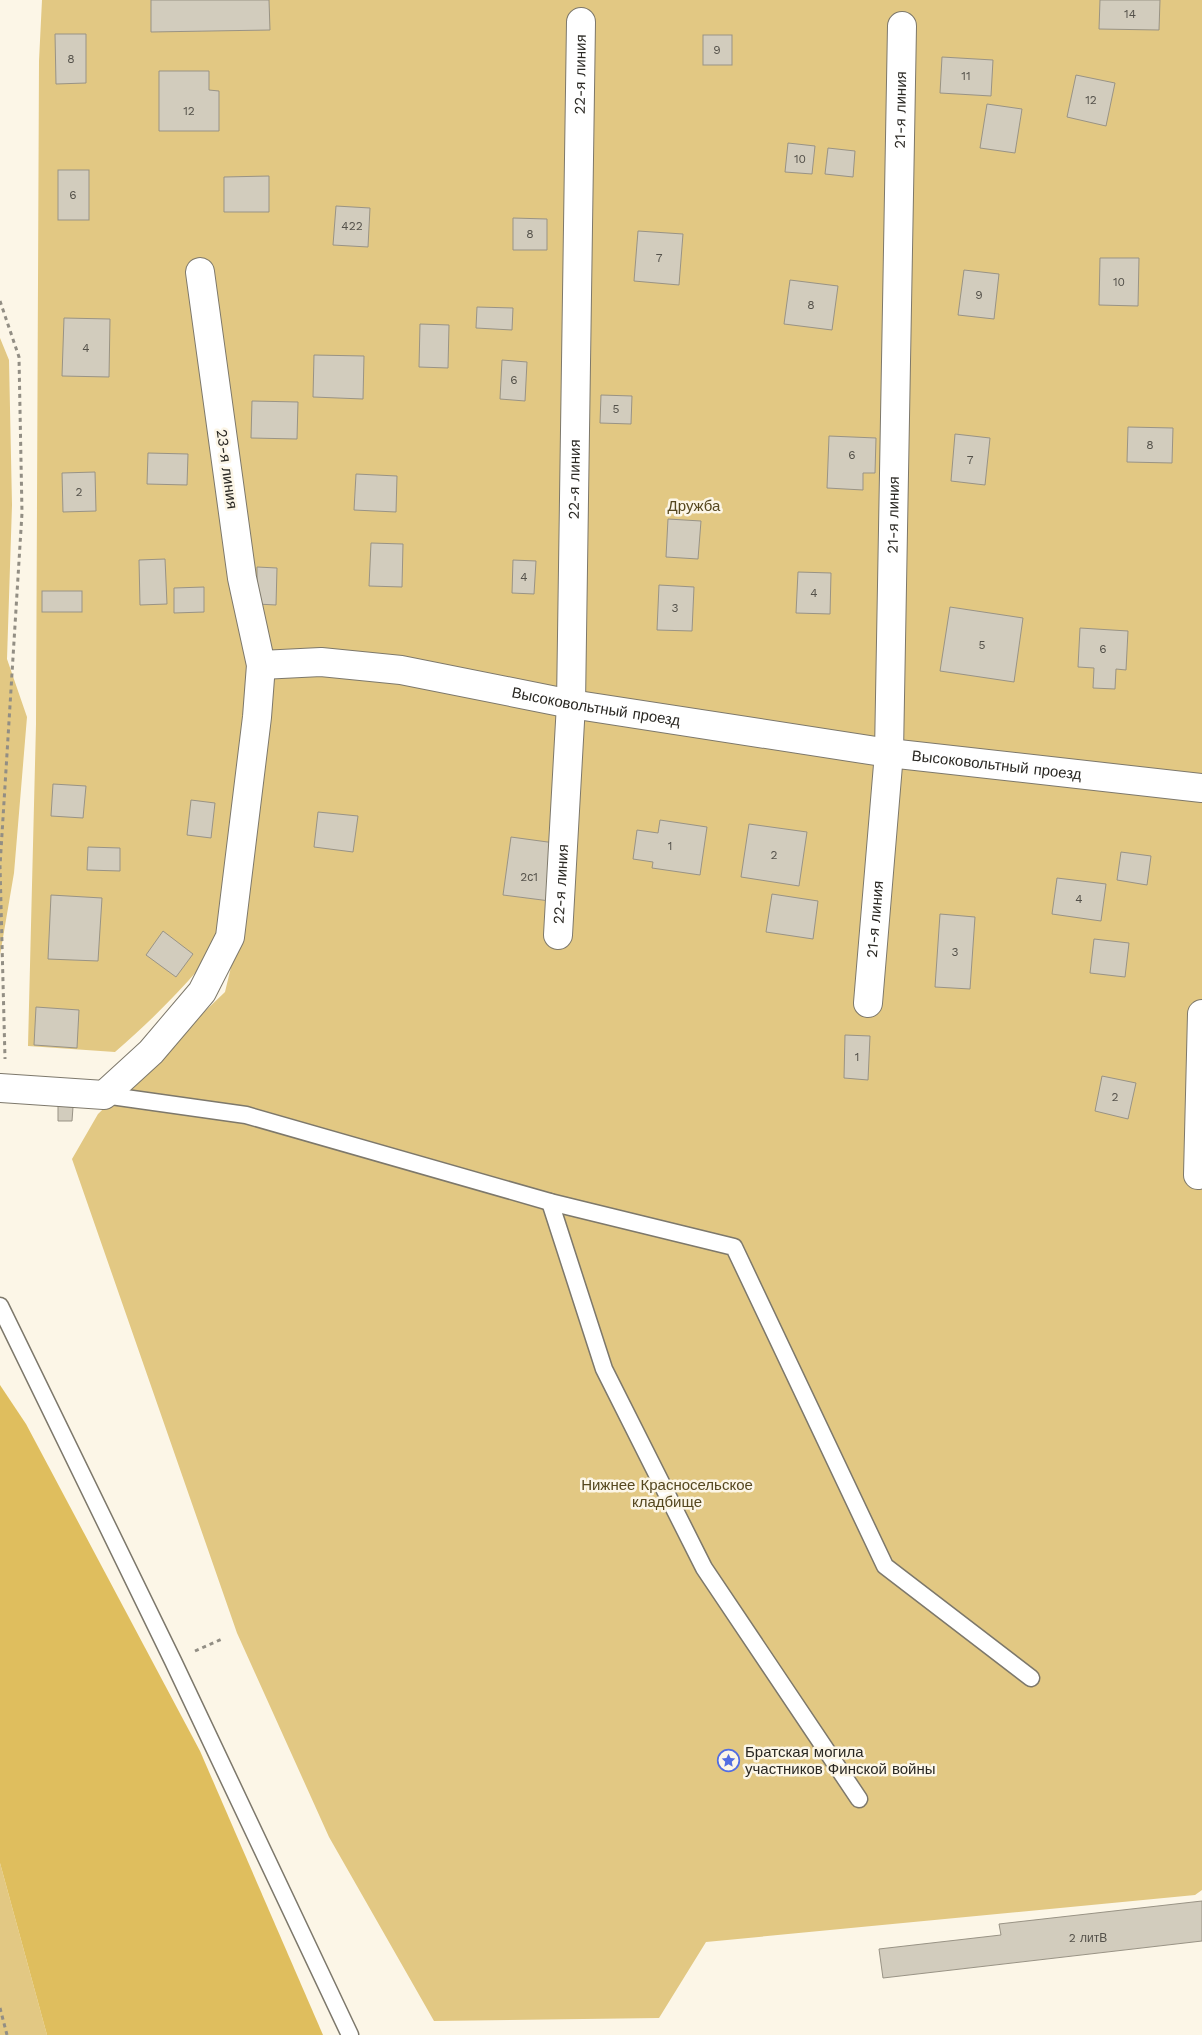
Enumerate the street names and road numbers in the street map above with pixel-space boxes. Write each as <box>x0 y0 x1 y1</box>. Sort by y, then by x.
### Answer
street label: 22-я линия <box>571 34 590 115</box>
street label: 21-я линия <box>891 71 910 149</box>
street label: 23-я линия <box>213 428 241 510</box>
street label: 22-я линия <box>565 439 584 520</box>
street label: 21-я линия <box>884 476 903 554</box>
street label: Высоковольтный проезд <box>510 683 682 730</box>
street label: Высоковольтный проезд <box>911 747 1083 784</box>
street label: 22-я линия <box>550 844 572 925</box>
street label: 21-я линия <box>863 880 887 959</box>

